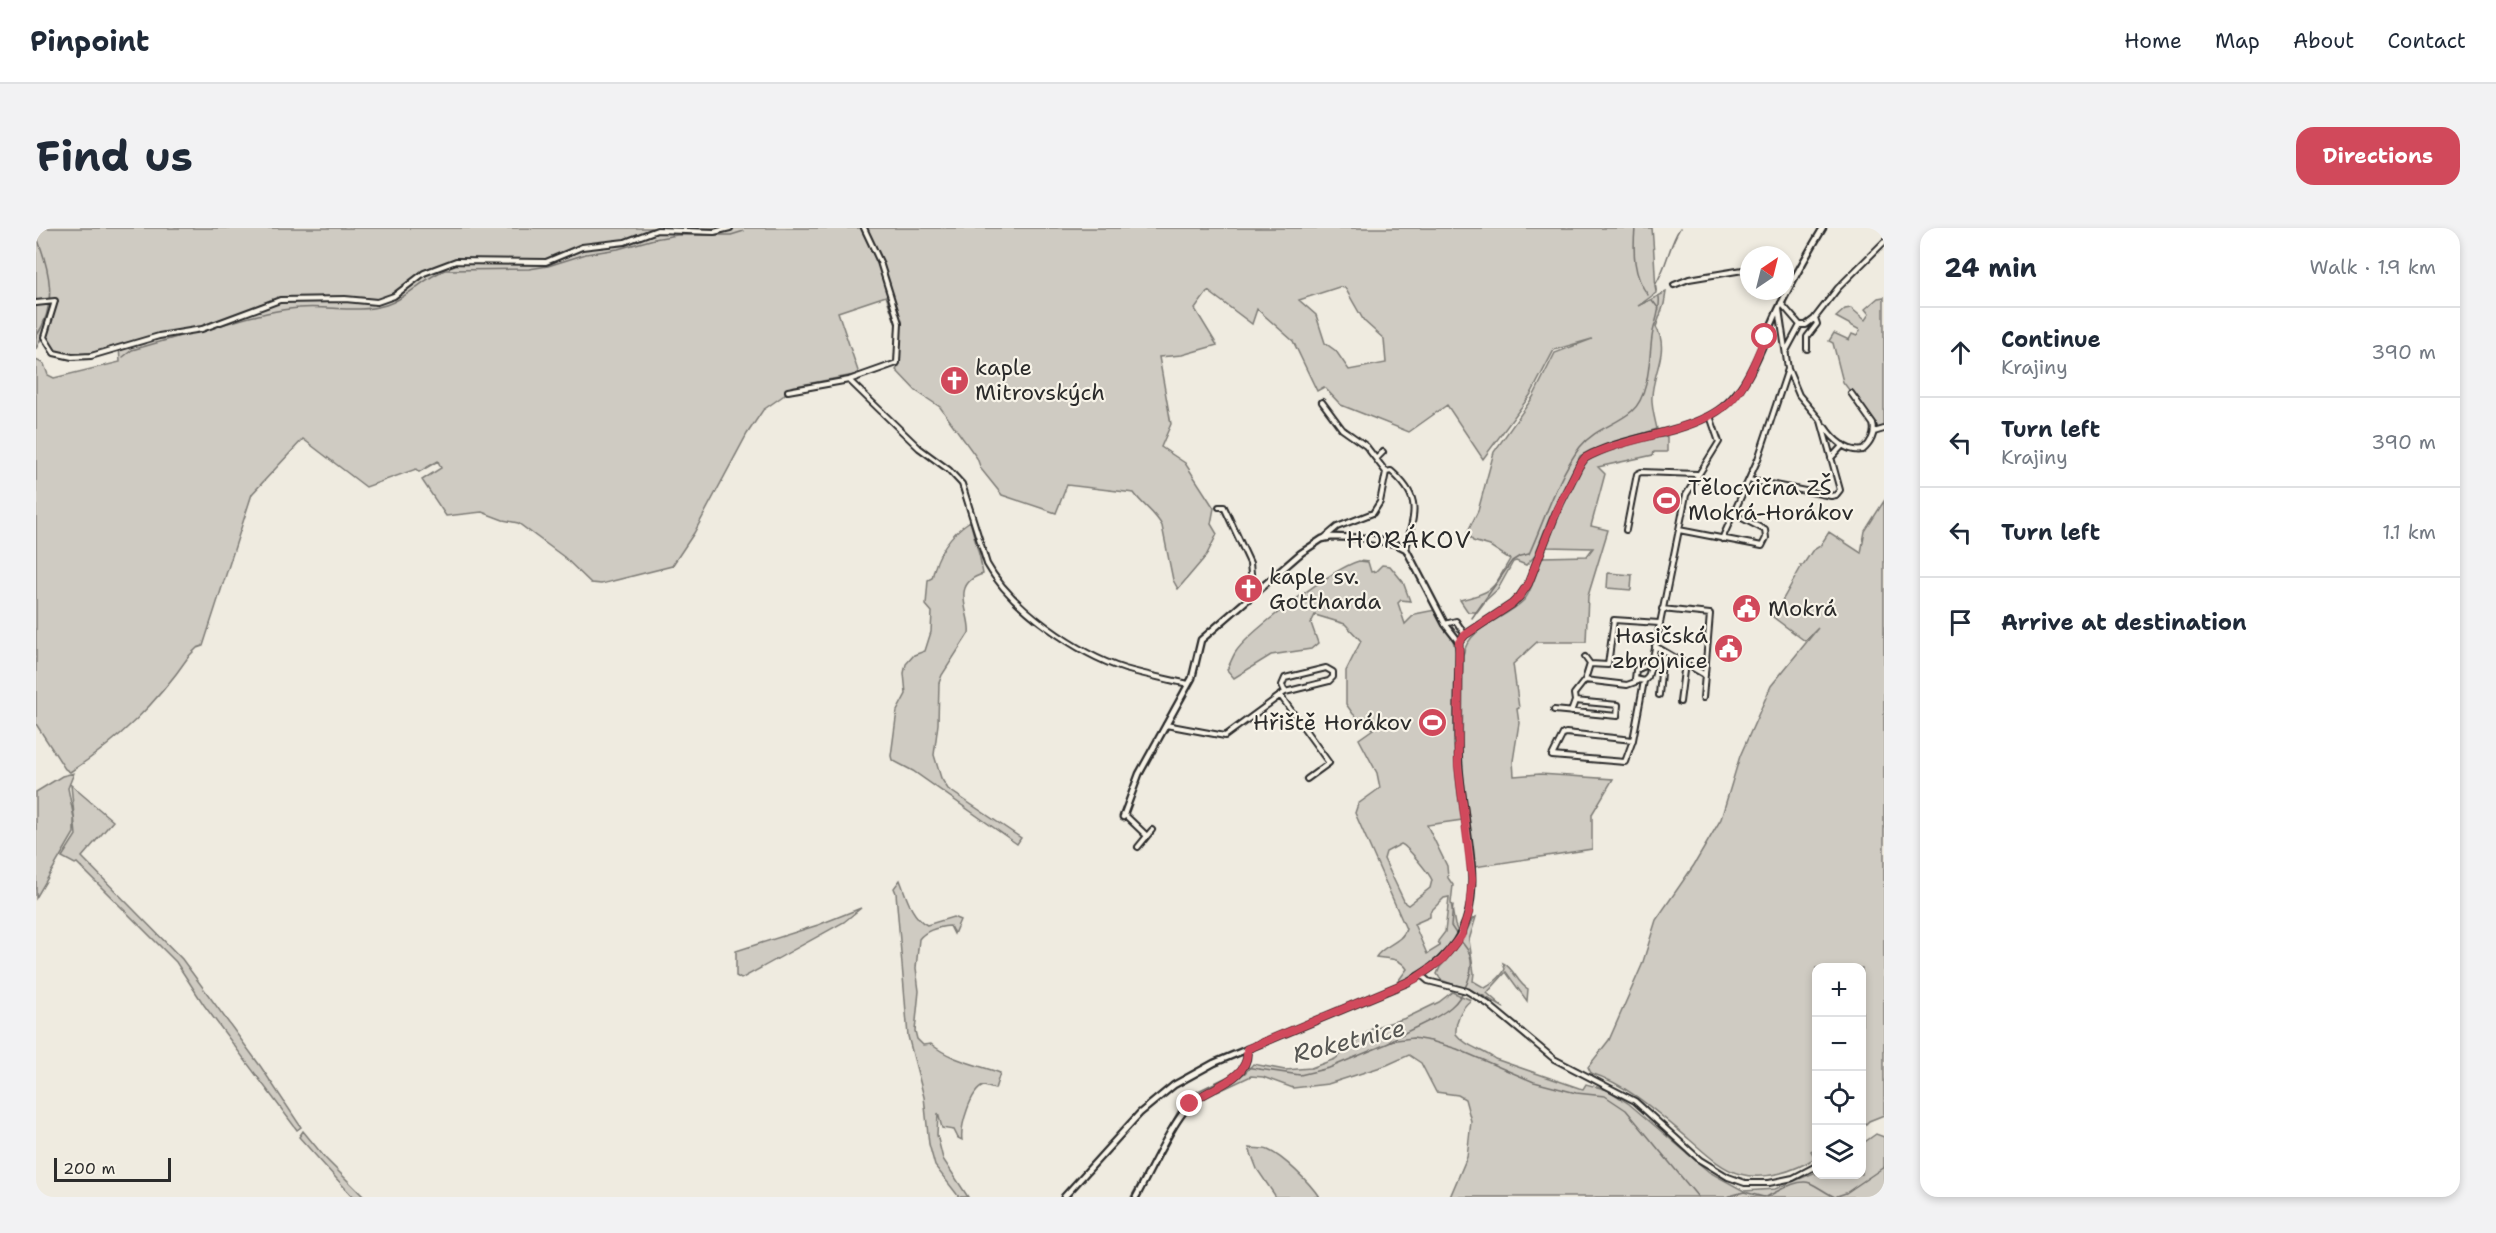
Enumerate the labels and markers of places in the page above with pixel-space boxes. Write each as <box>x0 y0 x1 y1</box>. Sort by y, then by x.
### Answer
place label: kaple Mitrovských <box>975 353 1105 407</box>
church icon: kaple Mitrovských <box>938 364 970 396</box>
place label: Tělocvična ZŠ Mokrá-Horákov <box>1688 473 1854 527</box>
sports icon: Tělocvična ZŠ Mokrá-Horákov <box>1651 484 1683 516</box>
place label: kaple sv. Gottharda <box>1269 562 1382 616</box>
church icon: kaple sv. Gottharda <box>1232 573 1264 605</box>
public building icon: Mokrá <box>1731 592 1763 624</box>
place label: Mokrá <box>1768 594 1837 623</box>
place label: Hasičská zbrojnice <box>1612 621 1708 675</box>
public building icon: Hasičská zbrojnice <box>1713 632 1745 664</box>
sports icon: Hřiště Horákov <box>1417 706 1449 738</box>
place label: Hřiště Horákov <box>1253 708 1412 737</box>

